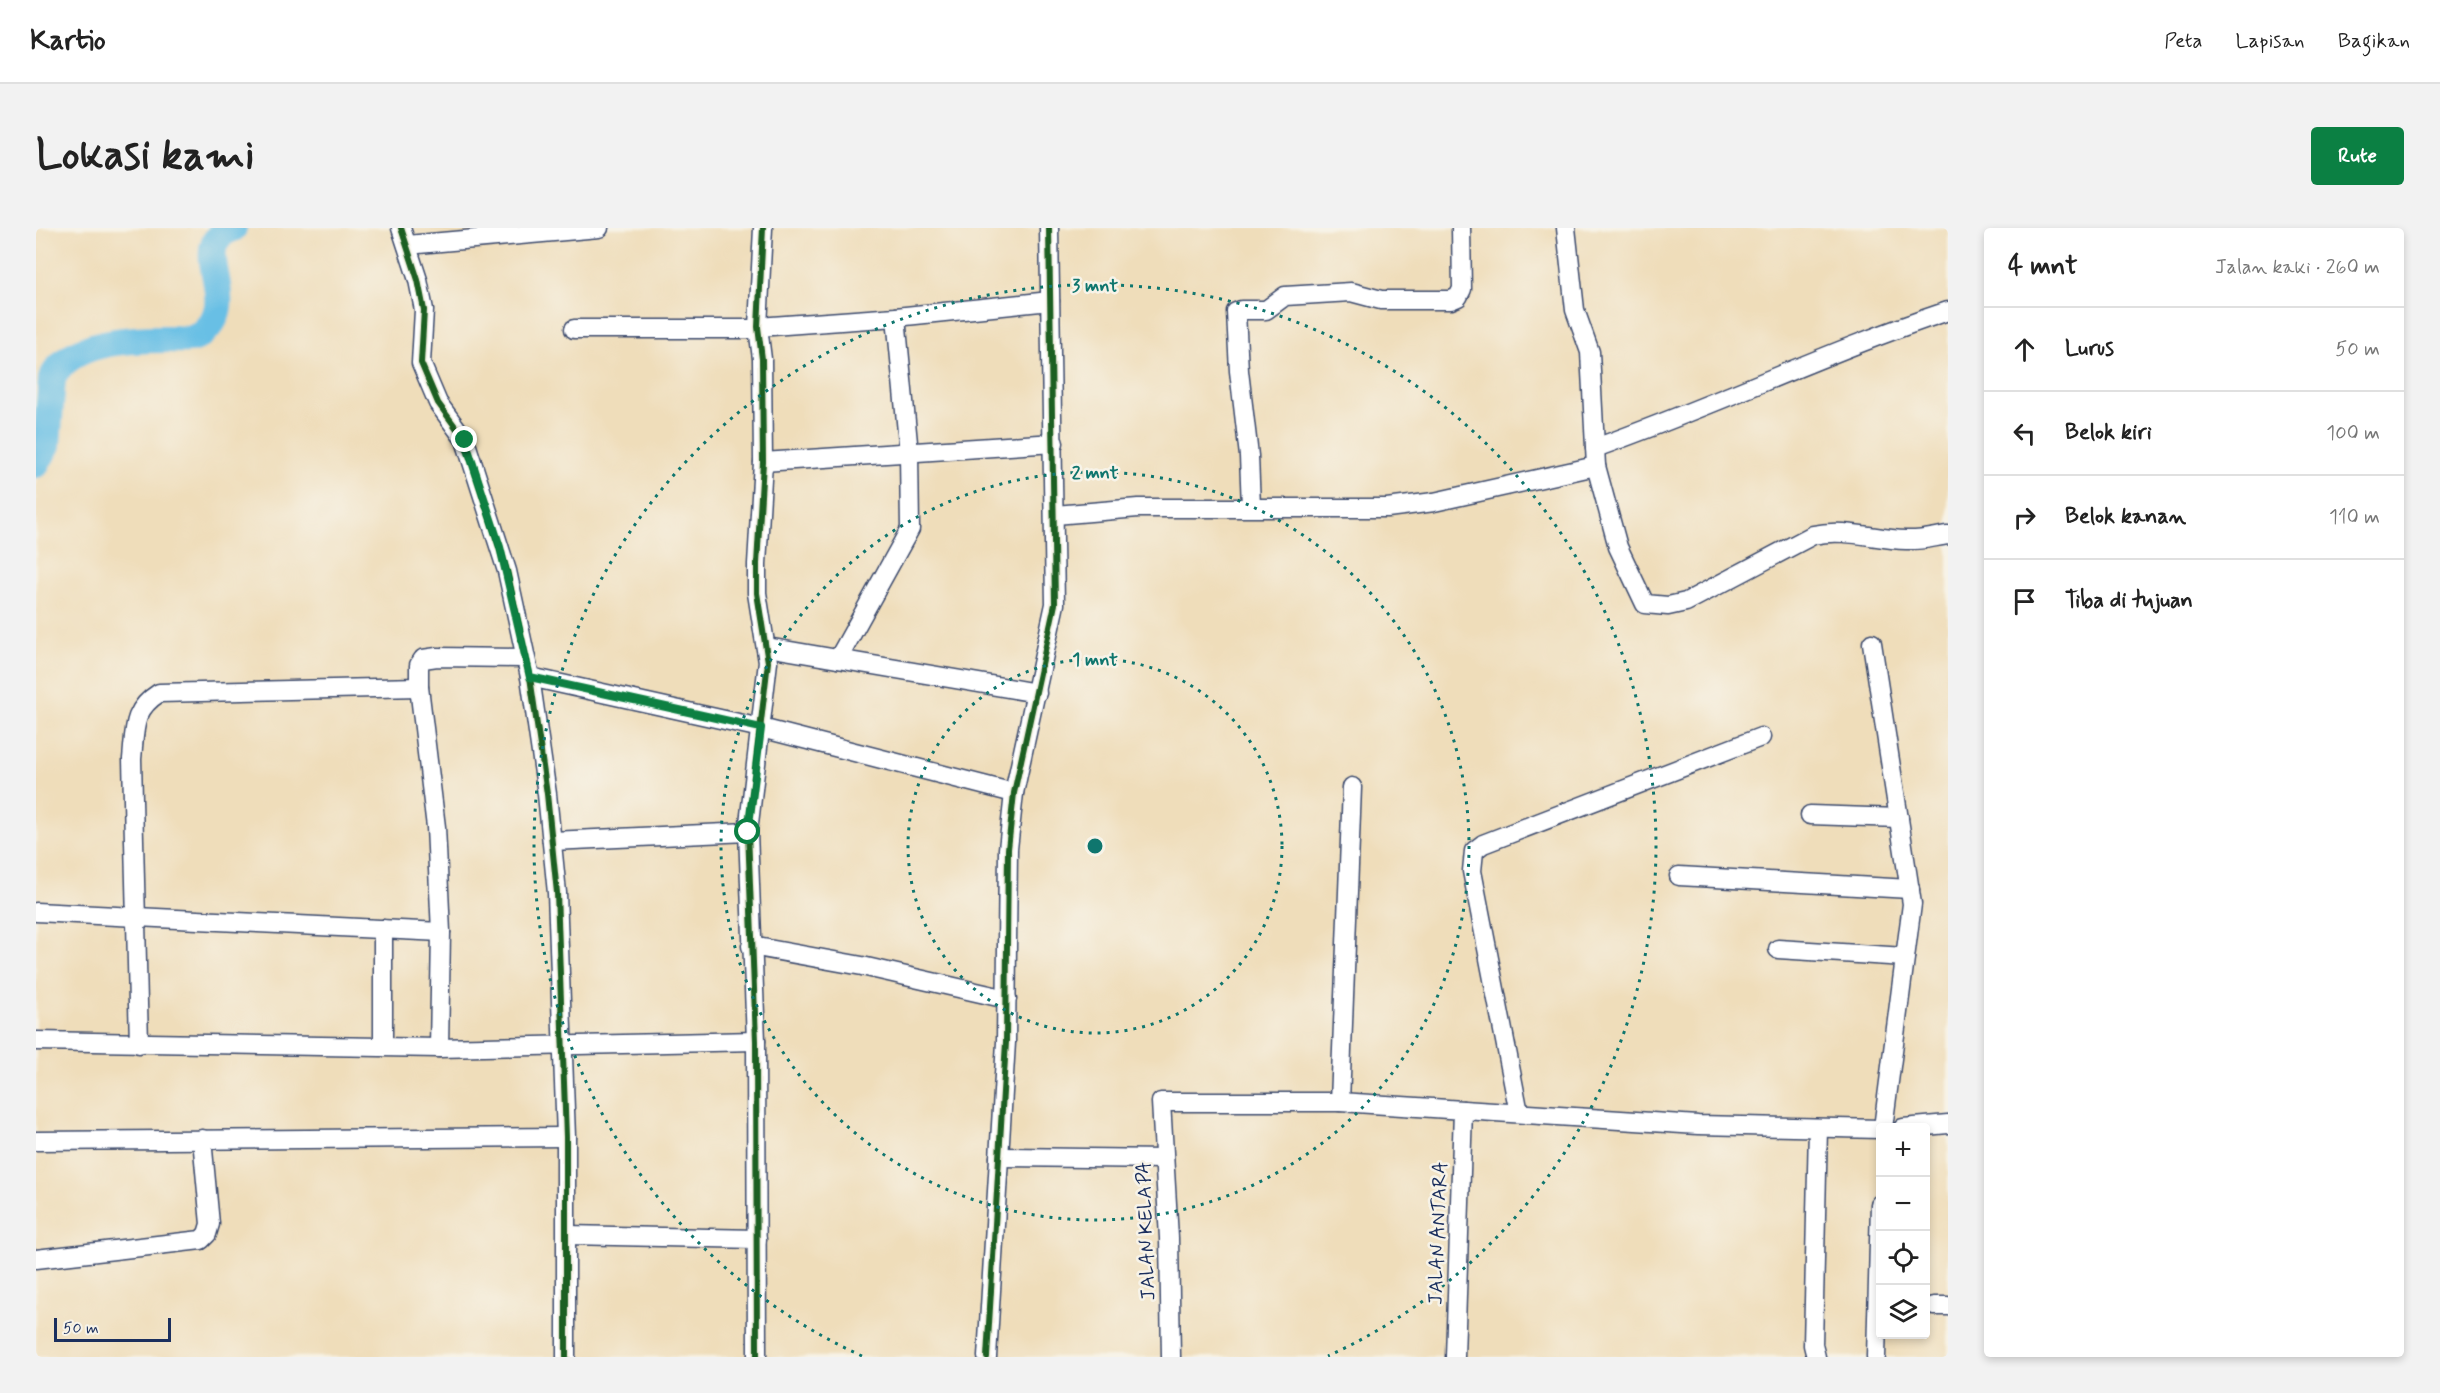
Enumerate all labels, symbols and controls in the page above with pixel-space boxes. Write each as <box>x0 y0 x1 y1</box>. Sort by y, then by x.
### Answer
text: Kartio <box>30 23 106 60</box>
text: Peta <box>2164 27 2203 55</box>
text: Lapisan <box>2236 27 2305 55</box>
text: Bagikan <box>2338 27 2410 55</box>
button: Rute <box>2311 127 2404 185</box>
text: Lokasi kami <box>36 129 255 184</box>
text: 4 mnt <box>2008 250 2078 284</box>
text: Jalan kaki · 260 m <box>2215 254 2380 281</box>
text: 3 mnt <box>1072 274 1118 298</box>
icon: ahead <box>2008 333 2041 366</box>
text: Lurus <box>2065 335 2114 363</box>
text: 50 m <box>2335 336 2380 363</box>
icon: left <box>2008 417 2041 450</box>
text: Belok kiri <box>2065 419 2152 447</box>
text: 100 m <box>2326 420 2380 447</box>
route end <box>451 426 477 452</box>
text: 2 mnt <box>1072 461 1119 485</box>
icon: right <box>2008 501 2041 534</box>
text: Belok kanan <box>2065 503 2186 531</box>
text: 110 m <box>2329 504 2380 531</box>
icon: arrive <box>2008 585 2041 618</box>
text: Tiba di tujuan <box>2065 587 2193 615</box>
text: 1 mnt <box>1072 648 1118 672</box>
route start <box>734 818 760 844</box>
centre of rings <box>1085 836 1105 856</box>
map controls <box>1876 1123 1930 1339</box>
button: + <box>1876 1123 1930 1177</box>
street label: JALAN KELAPA <box>1131 1161 1162 1301</box>
street label: JALAN ANTARA <box>1423 1161 1454 1305</box>
button: − <box>1876 1177 1930 1231</box>
button: locate <box>1876 1231 1930 1285</box>
button: layers <box>1876 1285 1930 1339</box>
scale bar <box>54 1315 171 1342</box>
text: 50 m <box>63 1318 99 1339</box>

